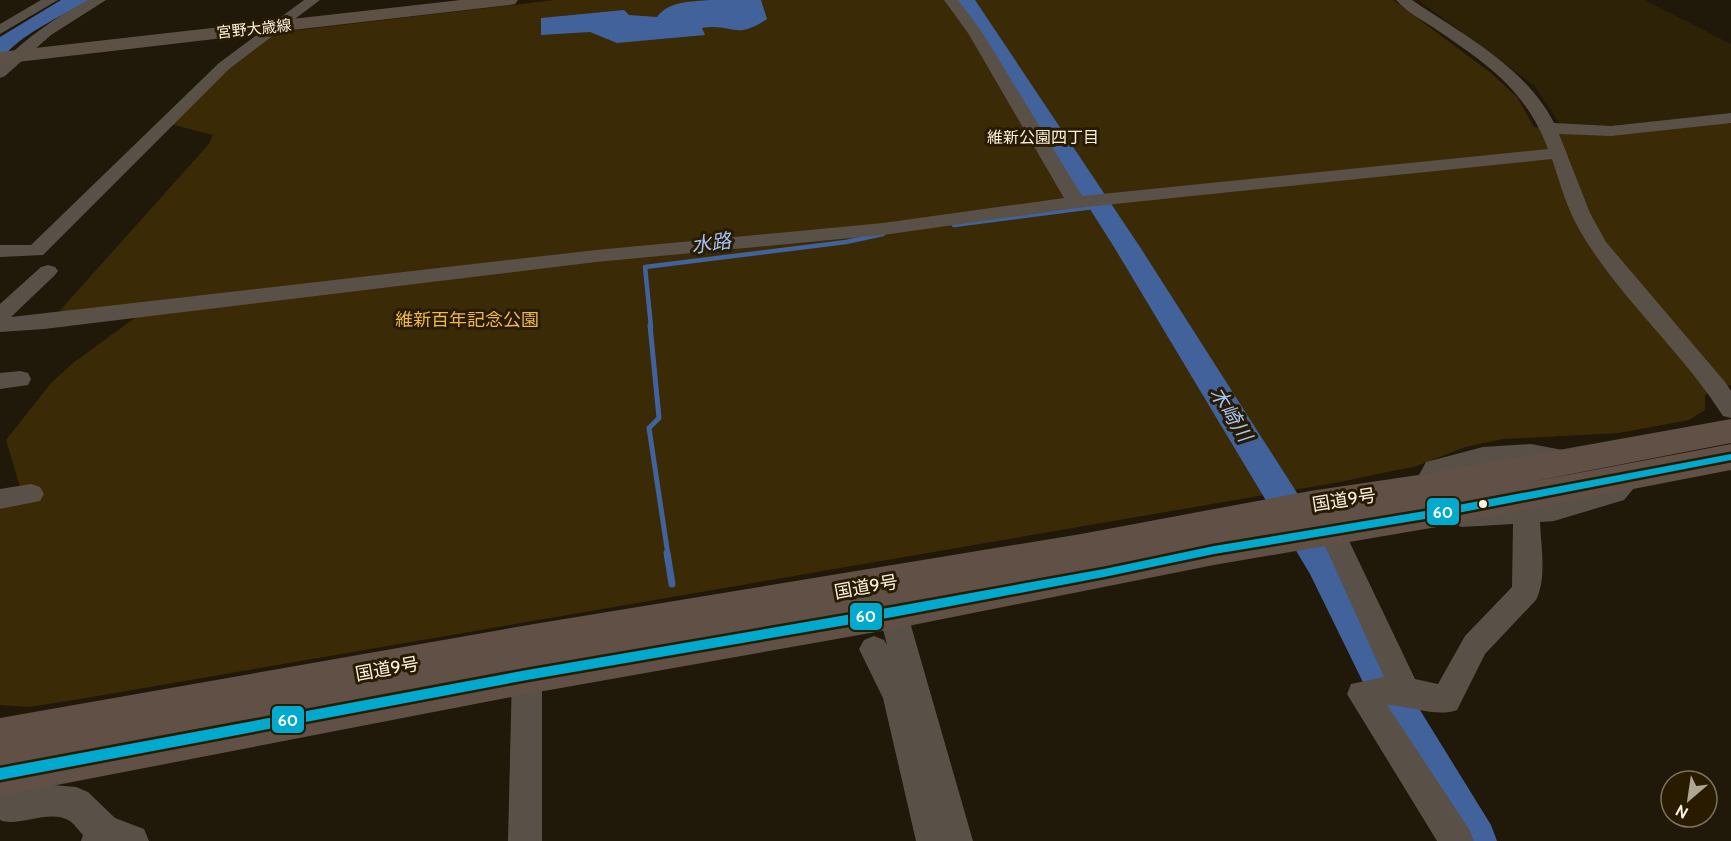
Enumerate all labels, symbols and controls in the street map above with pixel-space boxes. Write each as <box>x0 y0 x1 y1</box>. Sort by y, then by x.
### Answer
street label: 宮野大歳線 <box>216 16 292 42</box>
district label: 維新公園四丁目 <box>987 128 1099 147</box>
water label: 水路 <box>690 228 734 258</box>
park label: 維新百年記念公園 <box>395 309 539 331</box>
water label: 木崎川 <box>1205 382 1258 447</box>
street label: 国道9号 <box>1311 484 1377 516</box>
line badge: 60 <box>1426 497 1460 526</box>
unlabelled marker <box>1477 498 1489 510</box>
text: 60 <box>1433 503 1453 522</box>
street label: 国道9号 <box>832 571 900 603</box>
line badge: 60 <box>849 602 883 631</box>
text: 60 <box>856 607 876 626</box>
street label: 国道9号 <box>353 653 421 685</box>
line badge: 60 <box>271 705 305 734</box>
text: 60 <box>278 711 298 730</box>
north arrow <box>1659 769 1719 829</box>
text: N <box>1672 801 1692 823</box>

